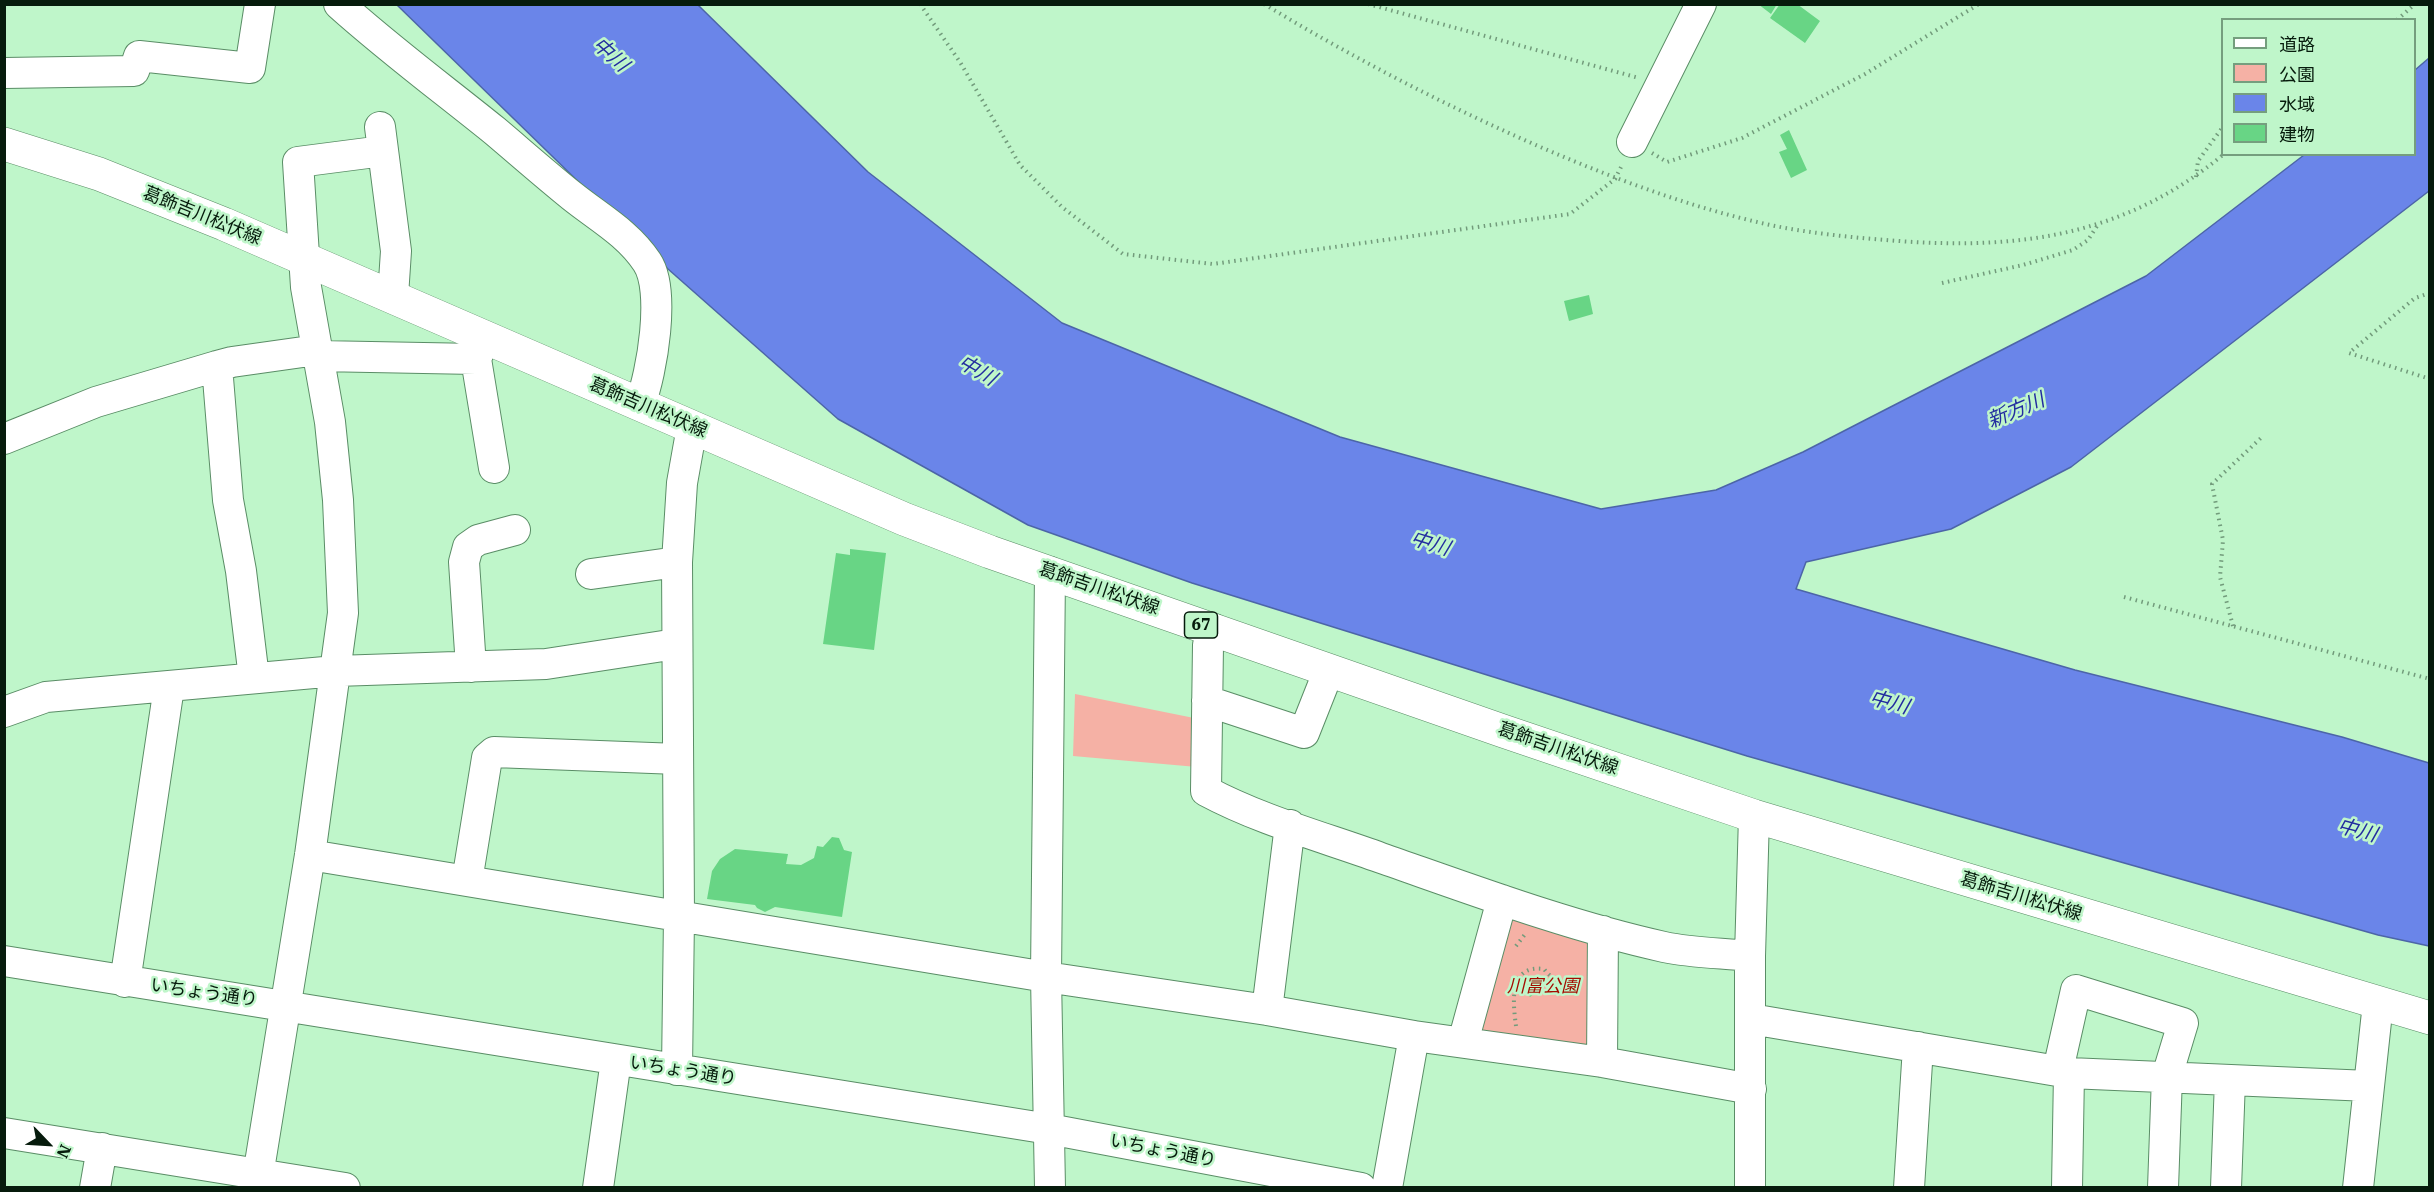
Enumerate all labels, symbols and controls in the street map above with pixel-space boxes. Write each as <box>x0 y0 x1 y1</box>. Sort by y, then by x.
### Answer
legend <box>2221 18 2416 156</box>
water label: 中川 <box>587 33 633 77</box>
text: 道路 <box>2279 33 2315 56</box>
text: 公園 <box>2279 63 2315 86</box>
text: 水域 <box>2279 93 2315 116</box>
text: 建物 <box>2279 123 2315 146</box>
street label: 葛飾吉川松伏線 <box>140 182 264 250</box>
water label: 中川 <box>954 351 1000 391</box>
street label: 葛飾吉川松伏線 <box>586 373 710 443</box>
water label: 新方川 <box>1984 388 2048 434</box>
water label: 中川 <box>1407 527 1453 561</box>
street label: 葛飾吉川松伏線 <box>1036 558 1162 620</box>
road number: 67 <box>1184 612 1218 638</box>
water label: 中川 <box>1867 686 1911 720</box>
street label: 葛飾吉川松伏線 <box>1495 718 1621 780</box>
water label: 中川 <box>2335 814 2379 848</box>
street label: 葛飾吉川松伏線 <box>1958 868 2084 926</box>
street label: いちょう通り <box>149 975 259 1011</box>
park label: 川富公園 <box>1507 976 1579 998</box>
street label: いちょう通り <box>628 1052 738 1090</box>
north arrow <box>18 1114 78 1174</box>
street label: いちょう通り <box>1108 1130 1218 1172</box>
text: N <box>53 1142 76 1162</box>

